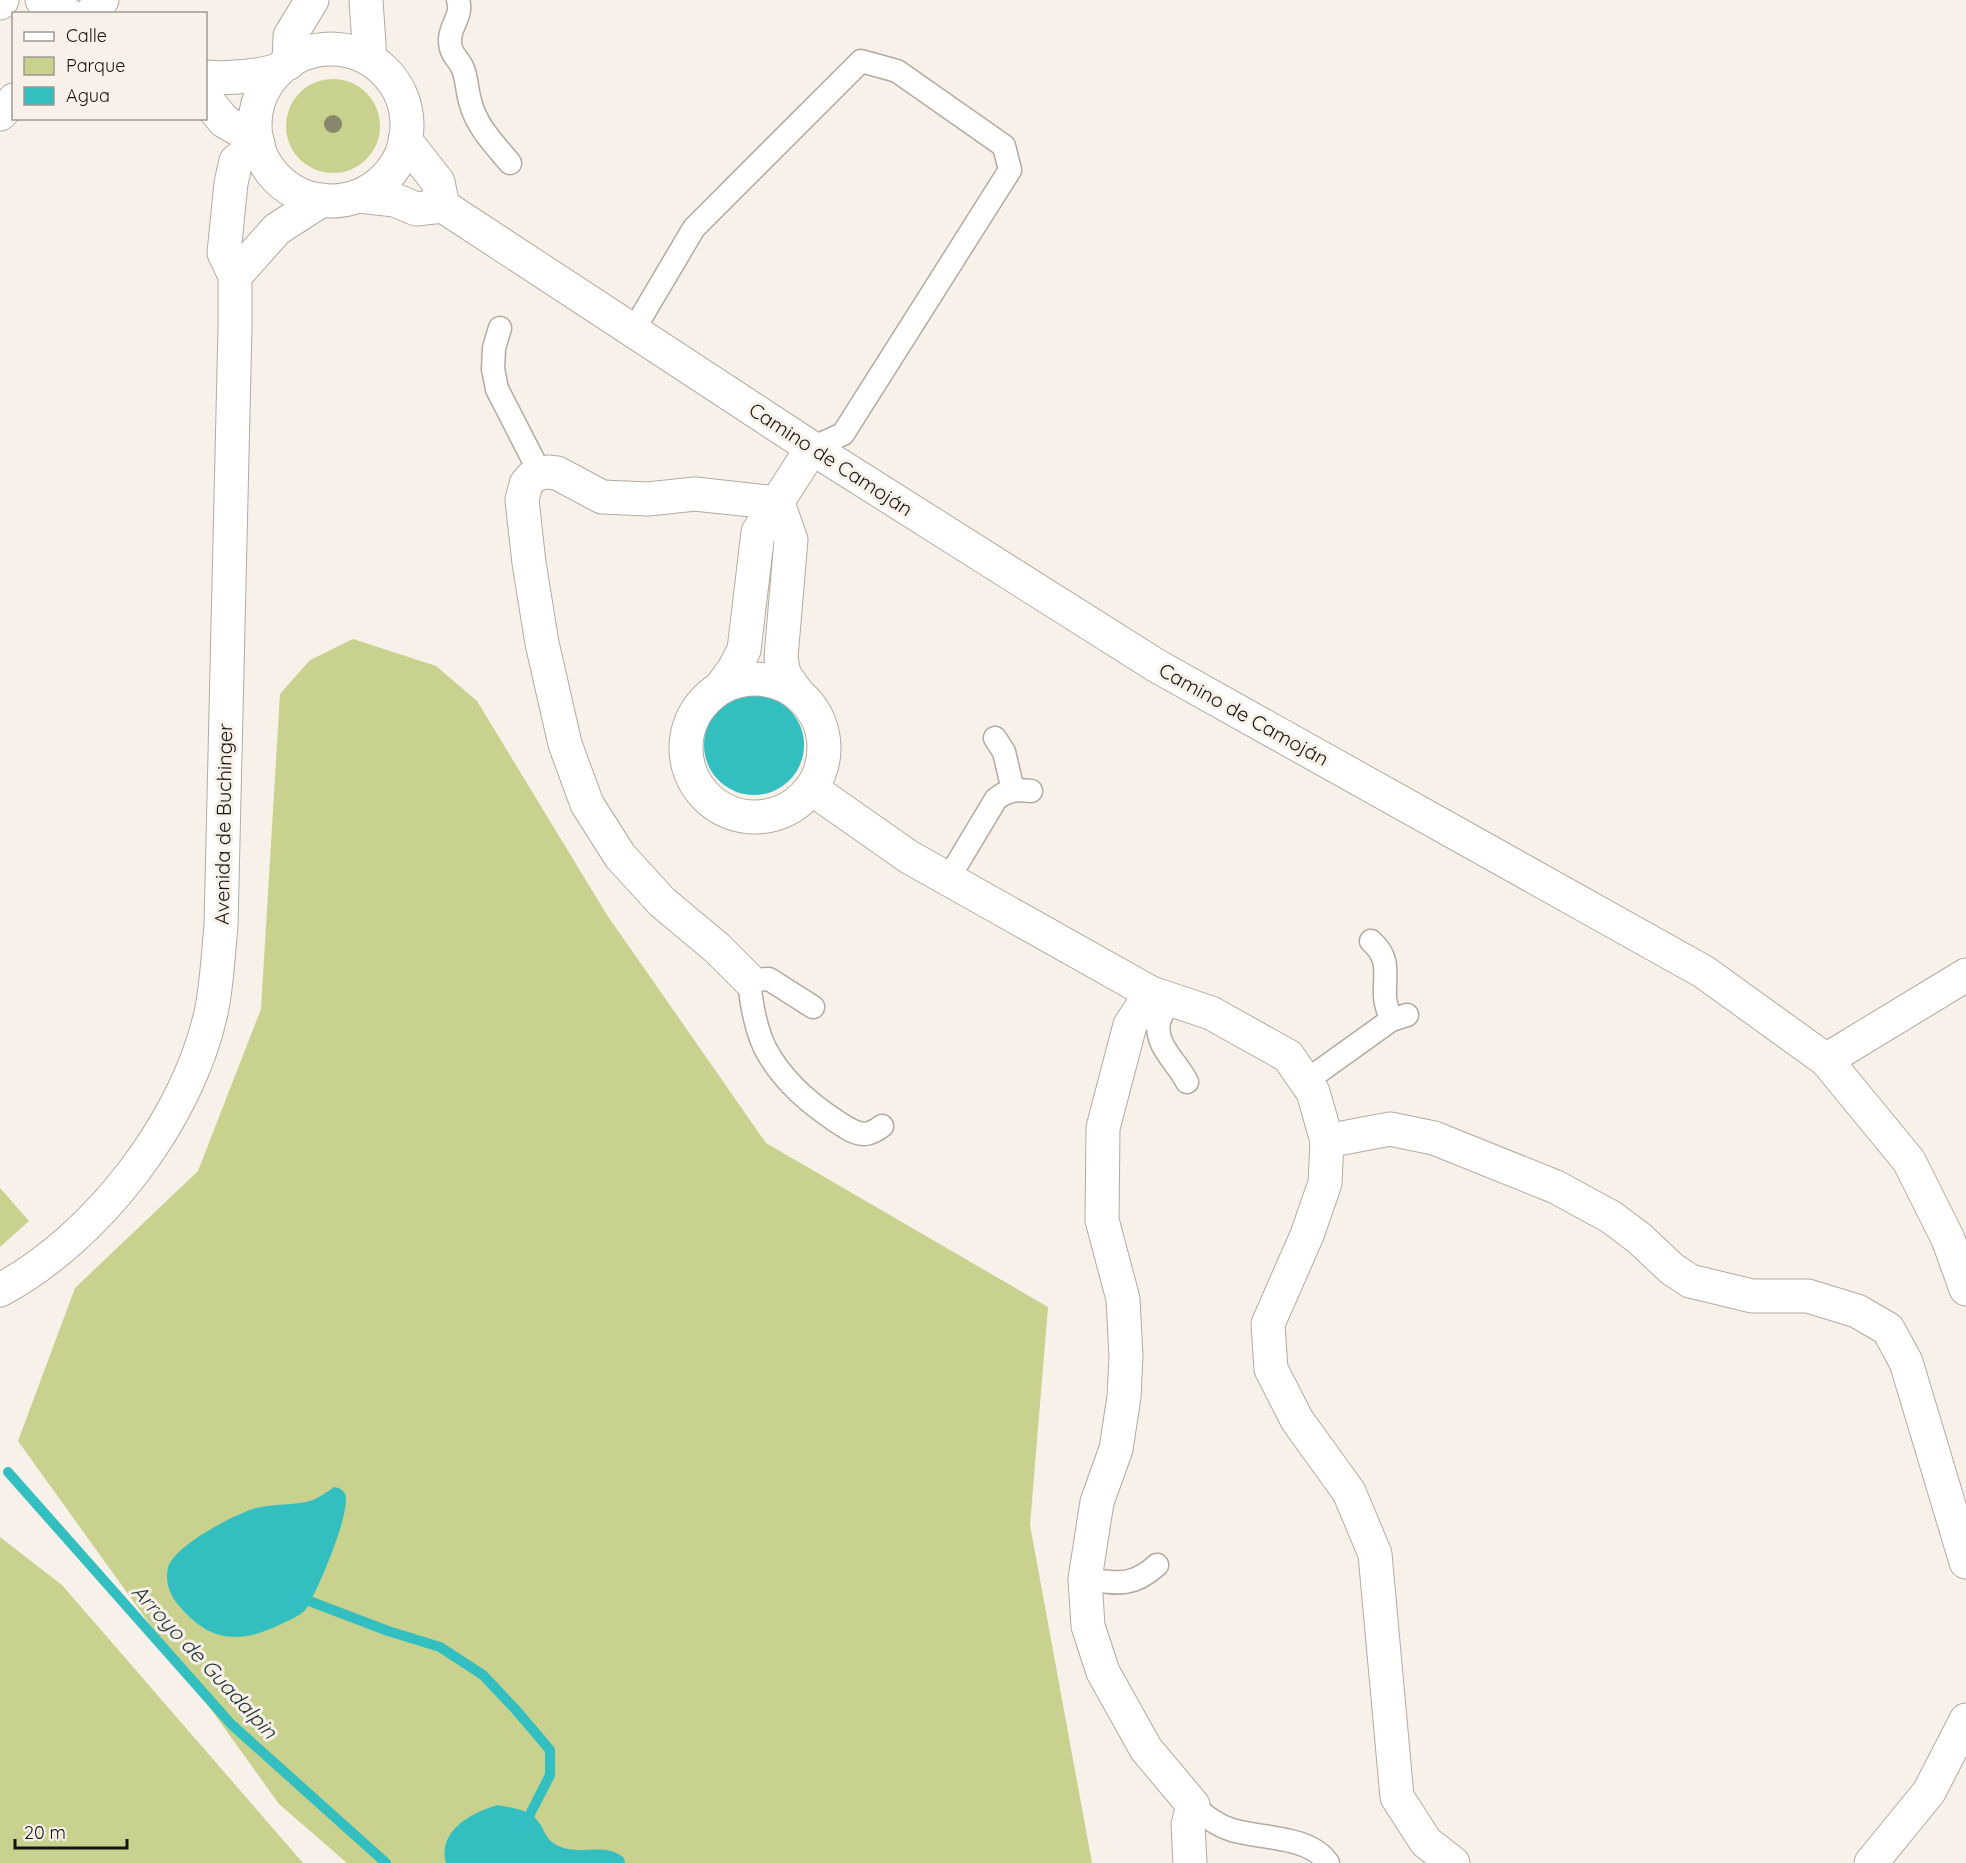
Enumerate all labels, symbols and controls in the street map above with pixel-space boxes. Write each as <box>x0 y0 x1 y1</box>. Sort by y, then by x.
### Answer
legend <box>12 12 207 120</box>
text: Calle <box>66 24 107 47</box>
text: Parque <box>66 54 125 77</box>
text: Agua <box>66 84 110 107</box>
street label: Camino de Camoján <box>744 397 918 521</box>
street label: Camino de Camoján <box>1155 657 1333 771</box>
street label: Avenida de Buchinger <box>209 723 237 925</box>
water label: Arroyo de Guadalpin <box>127 1578 284 1744</box>
scale bar <box>15 1812 128 1850</box>
text: 20 m <box>24 1821 66 1844</box>

